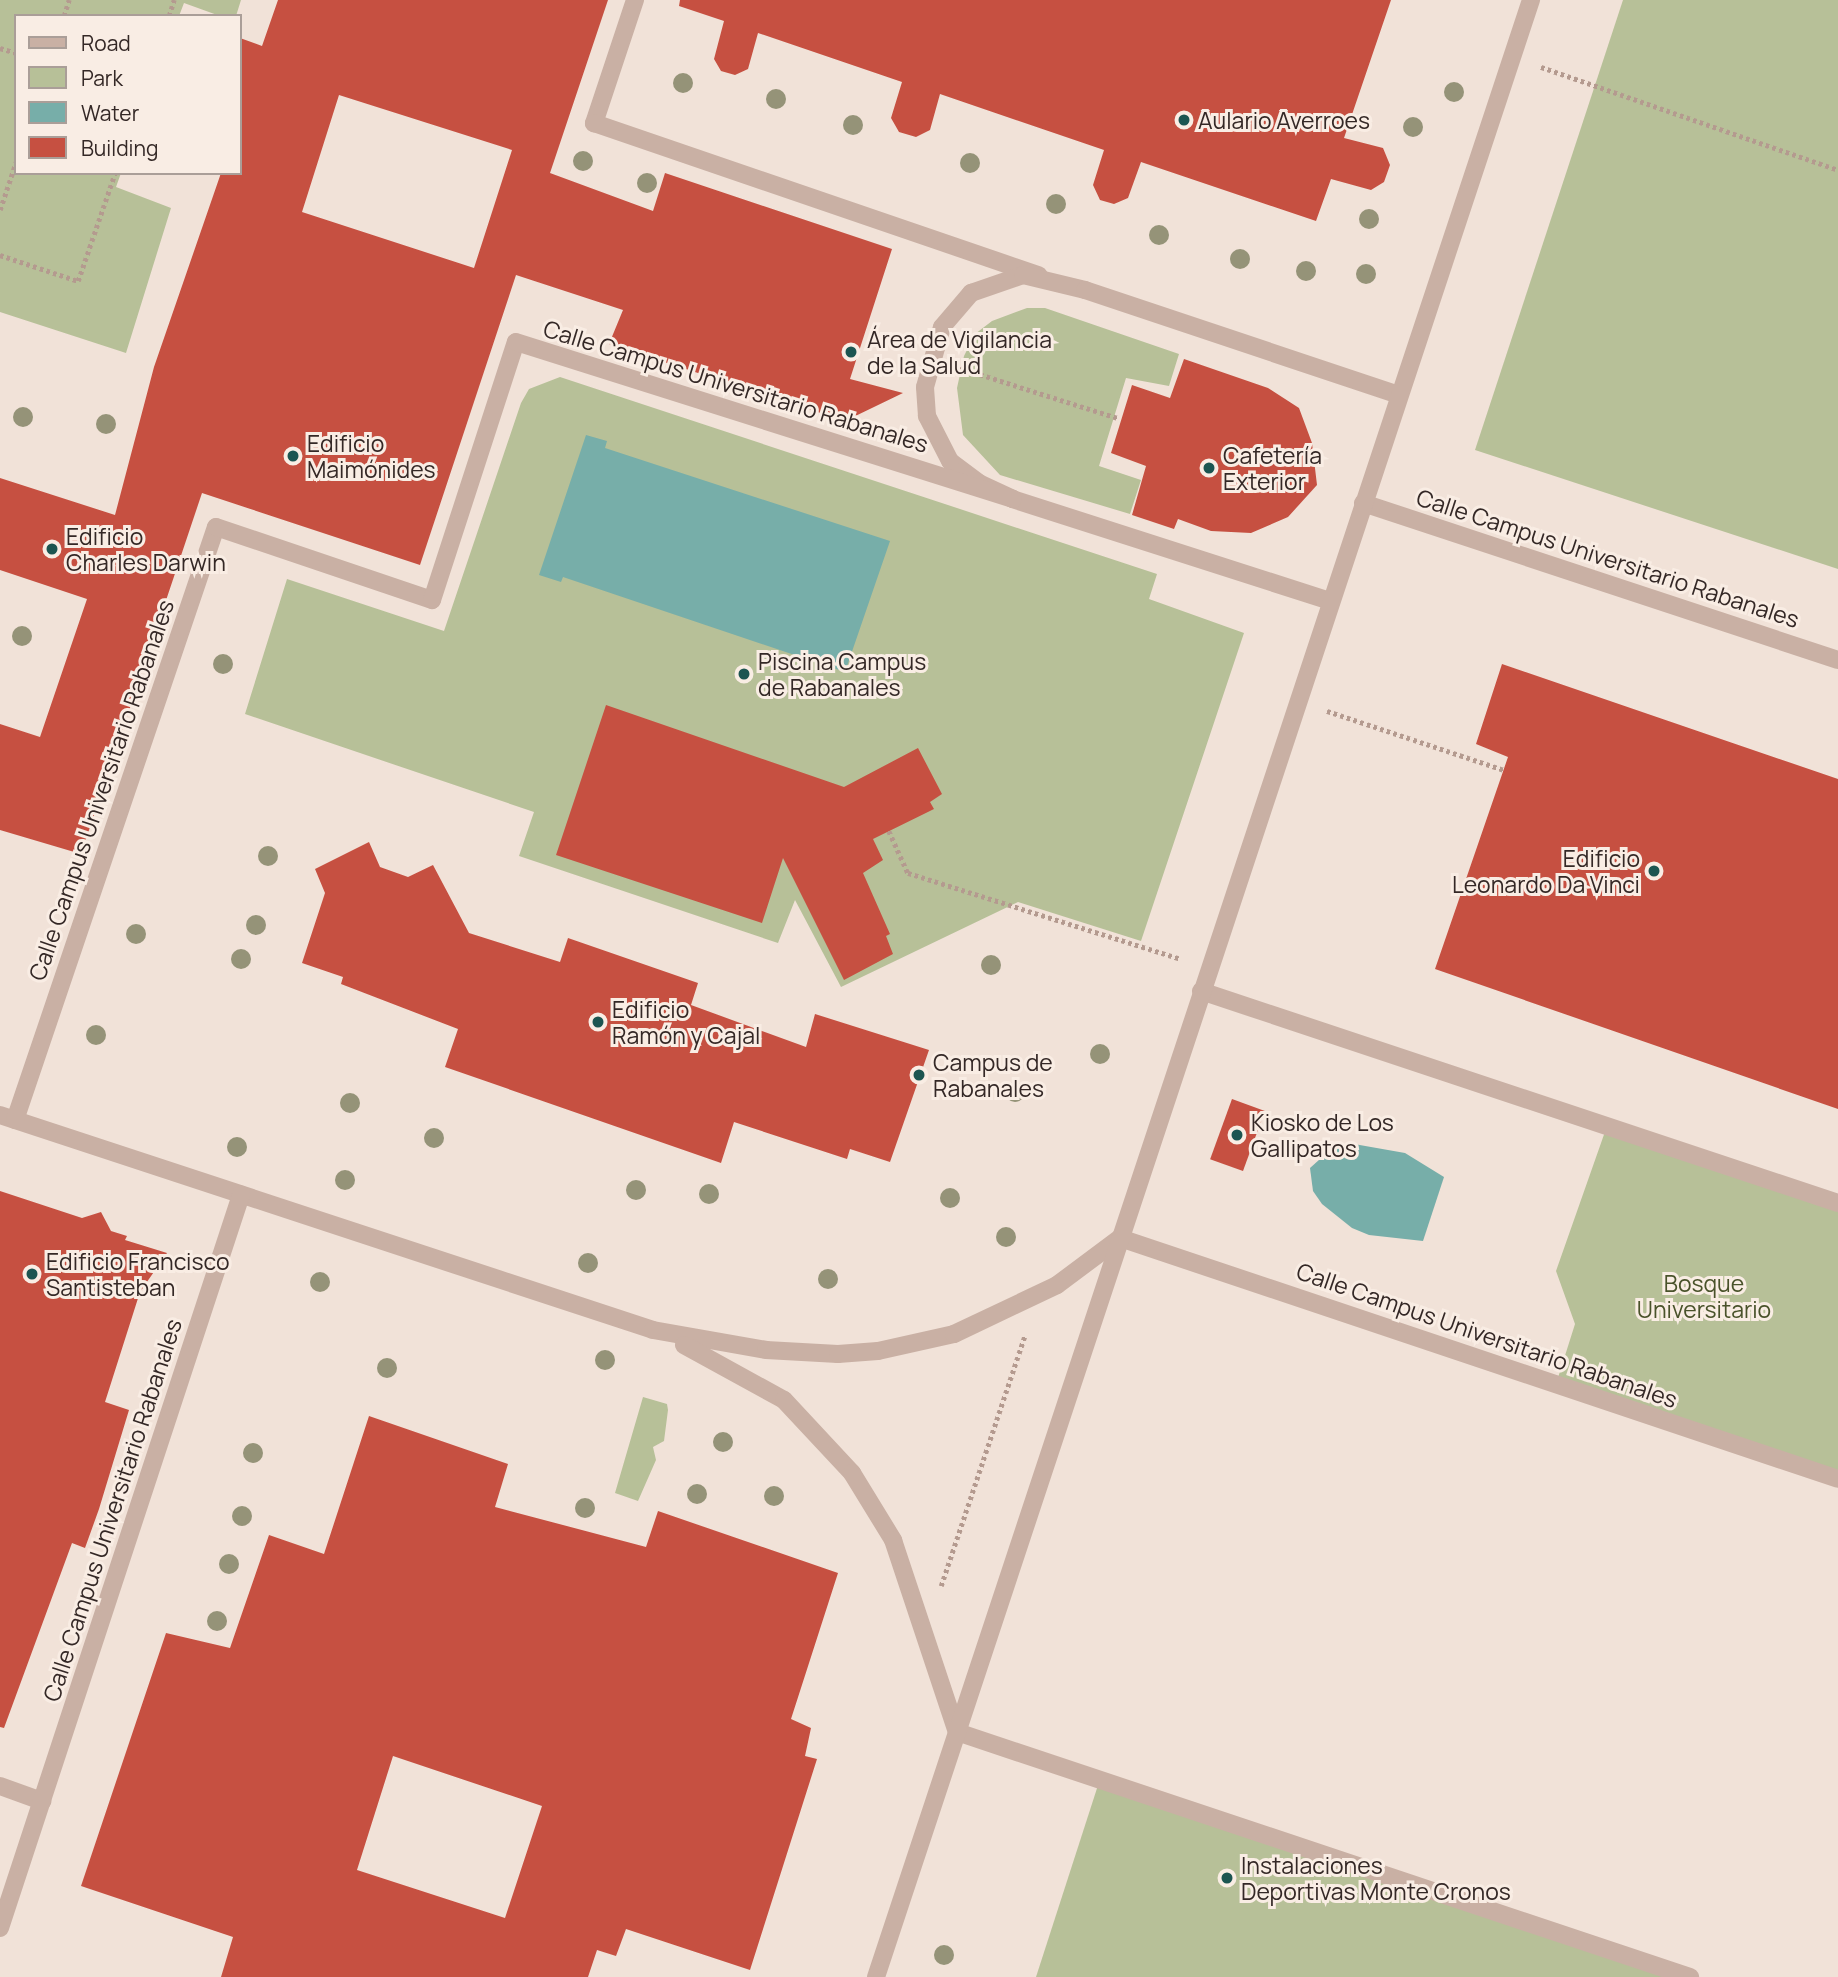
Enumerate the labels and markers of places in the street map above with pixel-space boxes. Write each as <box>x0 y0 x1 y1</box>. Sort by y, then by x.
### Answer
place label: Aulario Averroes <box>1198 106 1370 134</box>
marker: Aulario Averroes <box>1176 112 1192 128</box>
place label: Área de Vigilancia de la Salud <box>867 325 1052 379</box>
marker: Área de Vigilancia de la Salud <box>841 342 861 362</box>
place label: Edificio Maimónides <box>307 429 436 483</box>
place label: Cafetería Exterior <box>1223 441 1322 495</box>
marker: Edificio Maimónides <box>285 448 301 464</box>
marker: Cafetería Exterior <box>1201 460 1217 476</box>
place label: Edificio Charles Darwin <box>66 522 226 576</box>
marker: Edificio Charles Darwin <box>44 541 60 557</box>
place label: Piscina Campus de Rabanales <box>758 647 926 701</box>
marker: Piscina Campus de Rabanales <box>736 666 752 682</box>
place label: Edificio Leonardo Da Vinci <box>1452 844 1640 898</box>
marker: Edificio Leonardo Da Vinci <box>1646 863 1662 879</box>
place label: Edificio Ramón y Cajal <box>612 995 760 1049</box>
marker: Edificio Ramón y Cajal <box>590 1014 606 1030</box>
place label: Campus de Rabanales <box>933 1048 1053 1102</box>
marker: Campus de Rabanales <box>911 1067 927 1083</box>
place label: Kiosko de Los Gallipatos <box>1251 1108 1394 1162</box>
marker: Kiosko de Los Gallipatos <box>1229 1127 1245 1143</box>
place label: Edificio Francisco Santisteban <box>46 1247 230 1301</box>
marker: Edificio Francisco Santisteban <box>24 1266 40 1282</box>
place label: Instalaciones Deportivas Monte Cronos <box>1241 1851 1511 1905</box>
marker: Instalaciones Deportivas Monte Cronos <box>1219 1870 1235 1886</box>

